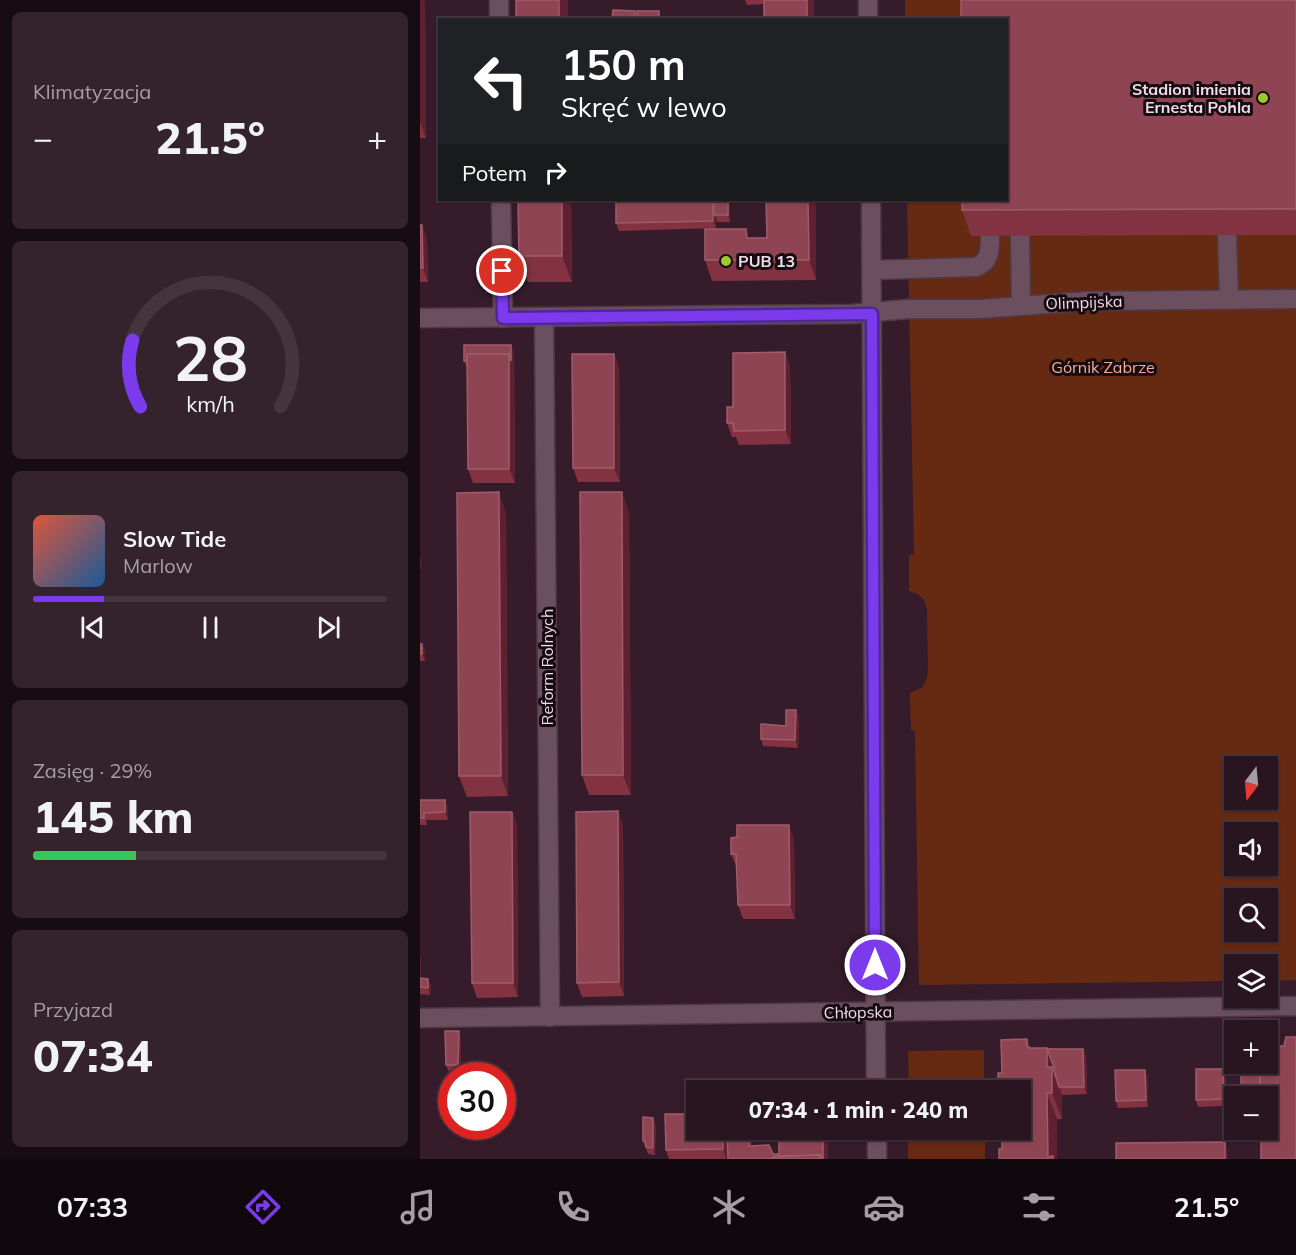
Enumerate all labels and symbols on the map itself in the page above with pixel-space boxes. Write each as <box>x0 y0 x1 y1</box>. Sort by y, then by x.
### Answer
place label: Stadion imienia Ernesta Pohla <box>1132 79 1251 117</box>
marker: Stadion imienia Ernesta Pohla <box>1256 91 1270 105</box>
pin <box>476 245 527 296</box>
place label: PUB 13 <box>738 251 795 271</box>
marker: PUB 13 <box>719 254 733 268</box>
street label: Olimpijska <box>1045 291 1123 313</box>
park label: Górnik Zabrze <box>1051 357 1155 377</box>
street label: Reform Rolnych <box>537 609 557 725</box>
north arrow <box>1224 756 1278 810</box>
position arrow <box>843 933 907 997</box>
street label: Chłopska <box>824 1001 892 1023</box>
speed limit sign: 30 <box>438 1062 516 1140</box>

